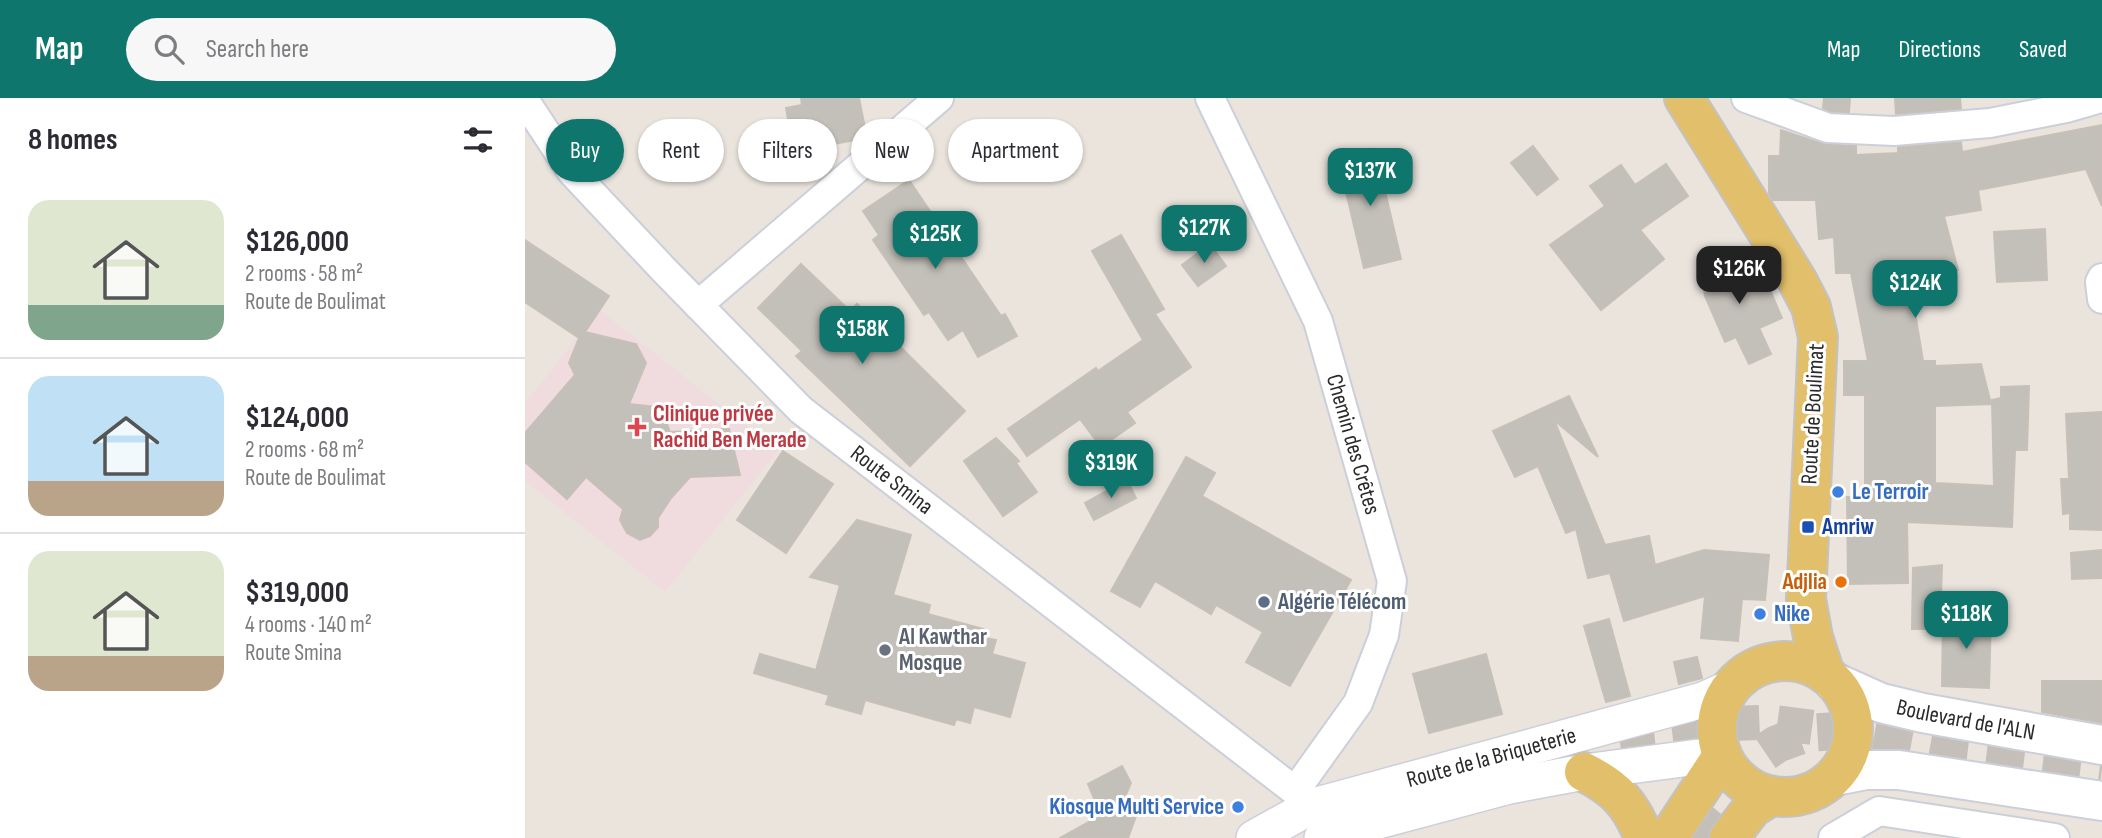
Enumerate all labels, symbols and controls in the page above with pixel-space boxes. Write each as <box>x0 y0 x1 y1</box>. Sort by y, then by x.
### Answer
search box <box>126 18 616 81</box>
text: Map <box>35 29 84 69</box>
icon: search <box>150 30 188 68</box>
text: Search here <box>206 34 309 65</box>
text: Map <box>1827 35 1860 64</box>
text: Directions <box>1898 35 1981 64</box>
text: Saved <box>2019 35 2067 64</box>
chip: Buy <box>546 119 624 182</box>
chip: Rent <box>638 119 724 182</box>
chip: Filters <box>738 119 837 182</box>
chip: New <box>851 119 934 182</box>
chip: Apartment <box>948 119 1083 182</box>
icon: filters <box>459 121 497 159</box>
text: 8 homes <box>28 122 117 158</box>
pin: $137K <box>1321 148 1419 208</box>
text: $137K <box>1344 157 1396 185</box>
pin: $127K <box>1155 206 1253 265</box>
pin: $125K <box>886 212 984 271</box>
text: $127K <box>1178 214 1230 242</box>
text: $125K <box>909 220 961 248</box>
text: $126,000 <box>245 224 349 260</box>
icon: home <box>84 228 168 312</box>
pin: $126K <box>1690 246 1788 306</box>
text: $126K <box>1712 255 1766 283</box>
text: 2 rooms · 58 m² <box>245 260 363 288</box>
pin: $124K <box>1866 260 1964 320</box>
text: $124K <box>1888 269 1942 297</box>
text: Route de Boulimat <box>245 288 386 316</box>
pin: $158K <box>813 306 911 366</box>
text: $158K <box>835 315 889 343</box>
street label: Route de Boulimat <box>1795 343 1831 485</box>
street label: Chemin des Crêtes <box>1320 371 1386 518</box>
text: $124,000 <box>245 400 349 436</box>
place label: Clinique privée Rachid Ben Merade <box>653 400 807 454</box>
icon: home <box>84 404 168 488</box>
marker: Clinique privée Rachid Ben Merade <box>627 417 647 437</box>
text: 2 rooms · 68 m² <box>245 436 364 464</box>
street label: Route Smina <box>845 439 939 521</box>
pin: $319K <box>1062 440 1160 500</box>
text: $319K <box>1084 449 1138 477</box>
text: Route de Boulimat <box>245 464 386 492</box>
place label: Le Terroir <box>1852 478 1929 506</box>
marker: Le Terroir <box>1830 484 1846 500</box>
place label: Amriw <box>1821 513 1874 541</box>
marker: Amriw <box>1800 519 1816 535</box>
place label: Adjlia <box>1782 568 1827 596</box>
marker: Adjlia <box>1833 574 1849 590</box>
text: $319,000 <box>245 575 349 611</box>
icon: home <box>84 579 168 663</box>
place label: Algérie Télécom <box>1277 588 1406 616</box>
pin: $118K <box>1917 592 2015 651</box>
marker: Algérie Télécom <box>1256 594 1272 610</box>
place label: Nike <box>1774 600 1810 628</box>
text: $118K <box>1940 600 1992 628</box>
marker: Nike <box>1752 606 1768 622</box>
text: 4 rooms · 140 m² <box>245 611 372 639</box>
place label: Al Kawthar Mosque <box>898 623 987 677</box>
text: Route Smina <box>245 639 342 667</box>
marker: Al Kawthar Mosque <box>877 642 893 658</box>
street label: Boulevard de l'ALN <box>1894 693 2037 747</box>
street label: Route de la Briqueterie <box>1404 721 1579 794</box>
place label: Kiosque Multi Service <box>1049 793 1224 821</box>
marker: Kiosque Multi Service <box>1230 799 1246 815</box>

